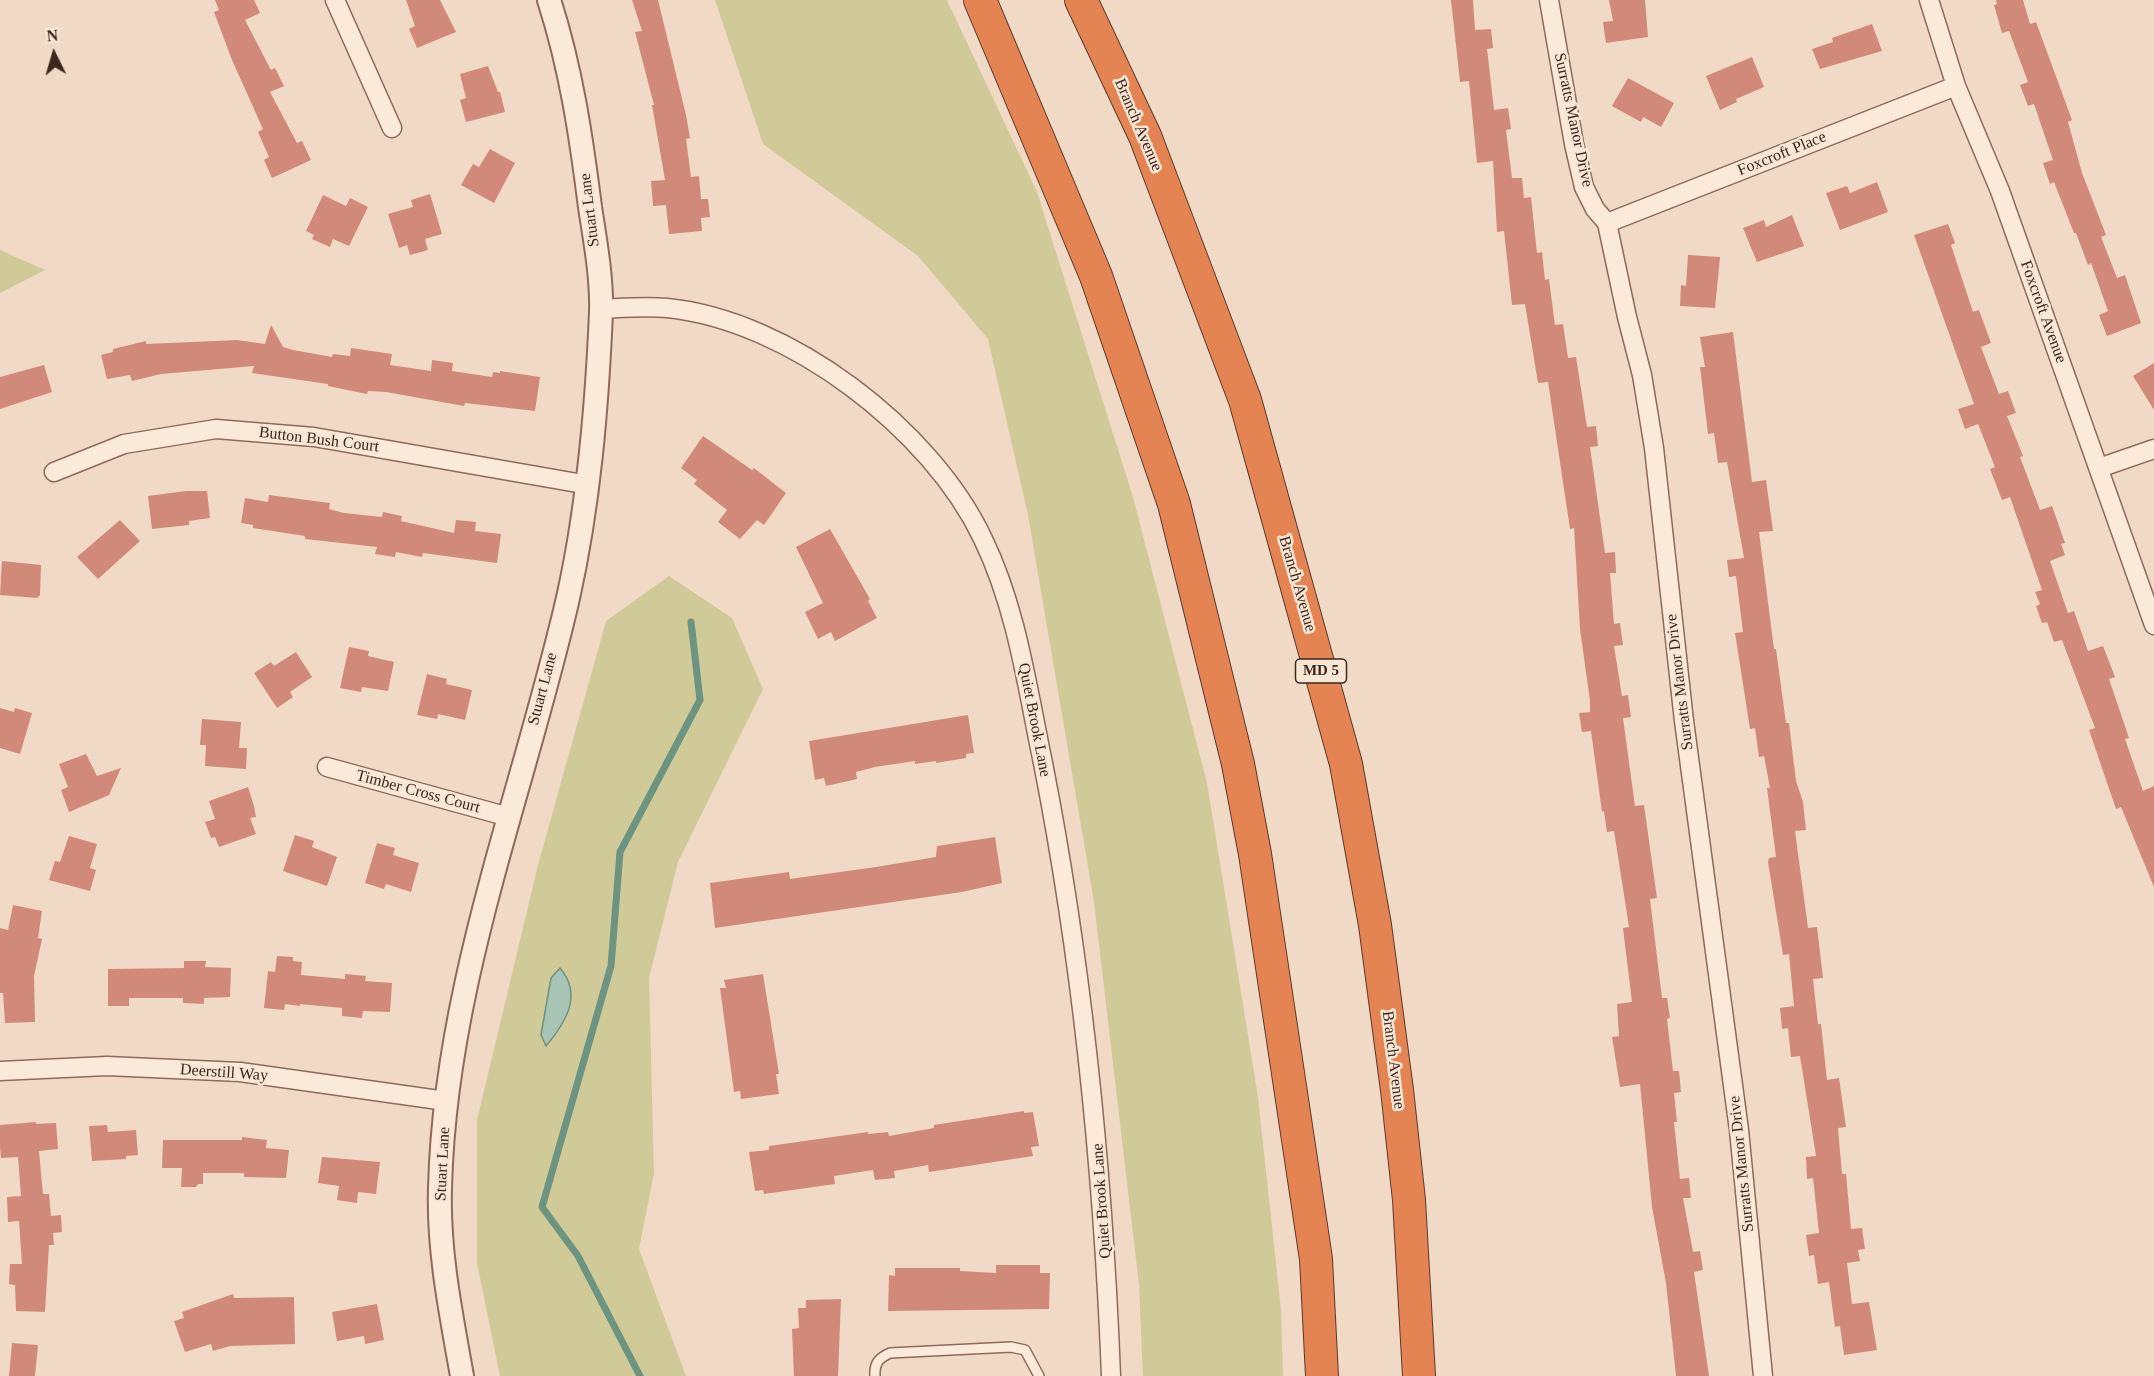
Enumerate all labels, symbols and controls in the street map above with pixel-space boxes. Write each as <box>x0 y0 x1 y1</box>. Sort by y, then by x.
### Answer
north arrow <box>24 24 84 84</box>
text: N <box>46 27 59 45</box>
street label: Surratts Manor Drive <box>1549 51 1597 189</box>
street label: Branch Avenue <box>1110 76 1166 174</box>
street label: Foxcroft Place <box>1735 128 1829 180</box>
street label: Stuart Lane <box>576 172 604 248</box>
street label: Foxcroft Avenue <box>2016 258 2070 366</box>
street label: Button Bush Court <box>258 423 380 457</box>
street label: Branch Avenue <box>1274 534 1320 634</box>
street label: Surratts Manor Drive <box>1662 613 1698 751</box>
street label: Stuart Lane <box>524 651 562 727</box>
road number: MD 5 <box>1296 659 1346 683</box>
street label: Quiet Brook Lane <box>1014 661 1054 779</box>
street label: Timber Cross Court <box>354 766 482 818</box>
street label: Branch Avenue <box>1377 1010 1409 1110</box>
street label: Deerstill Way <box>179 1060 269 1086</box>
street label: Surratts Manor Drive <box>1725 1095 1759 1233</box>
street label: Stuart Lane <box>431 1126 455 1202</box>
street label: Quiet Brook Lane <box>1088 1143 1116 1259</box>

